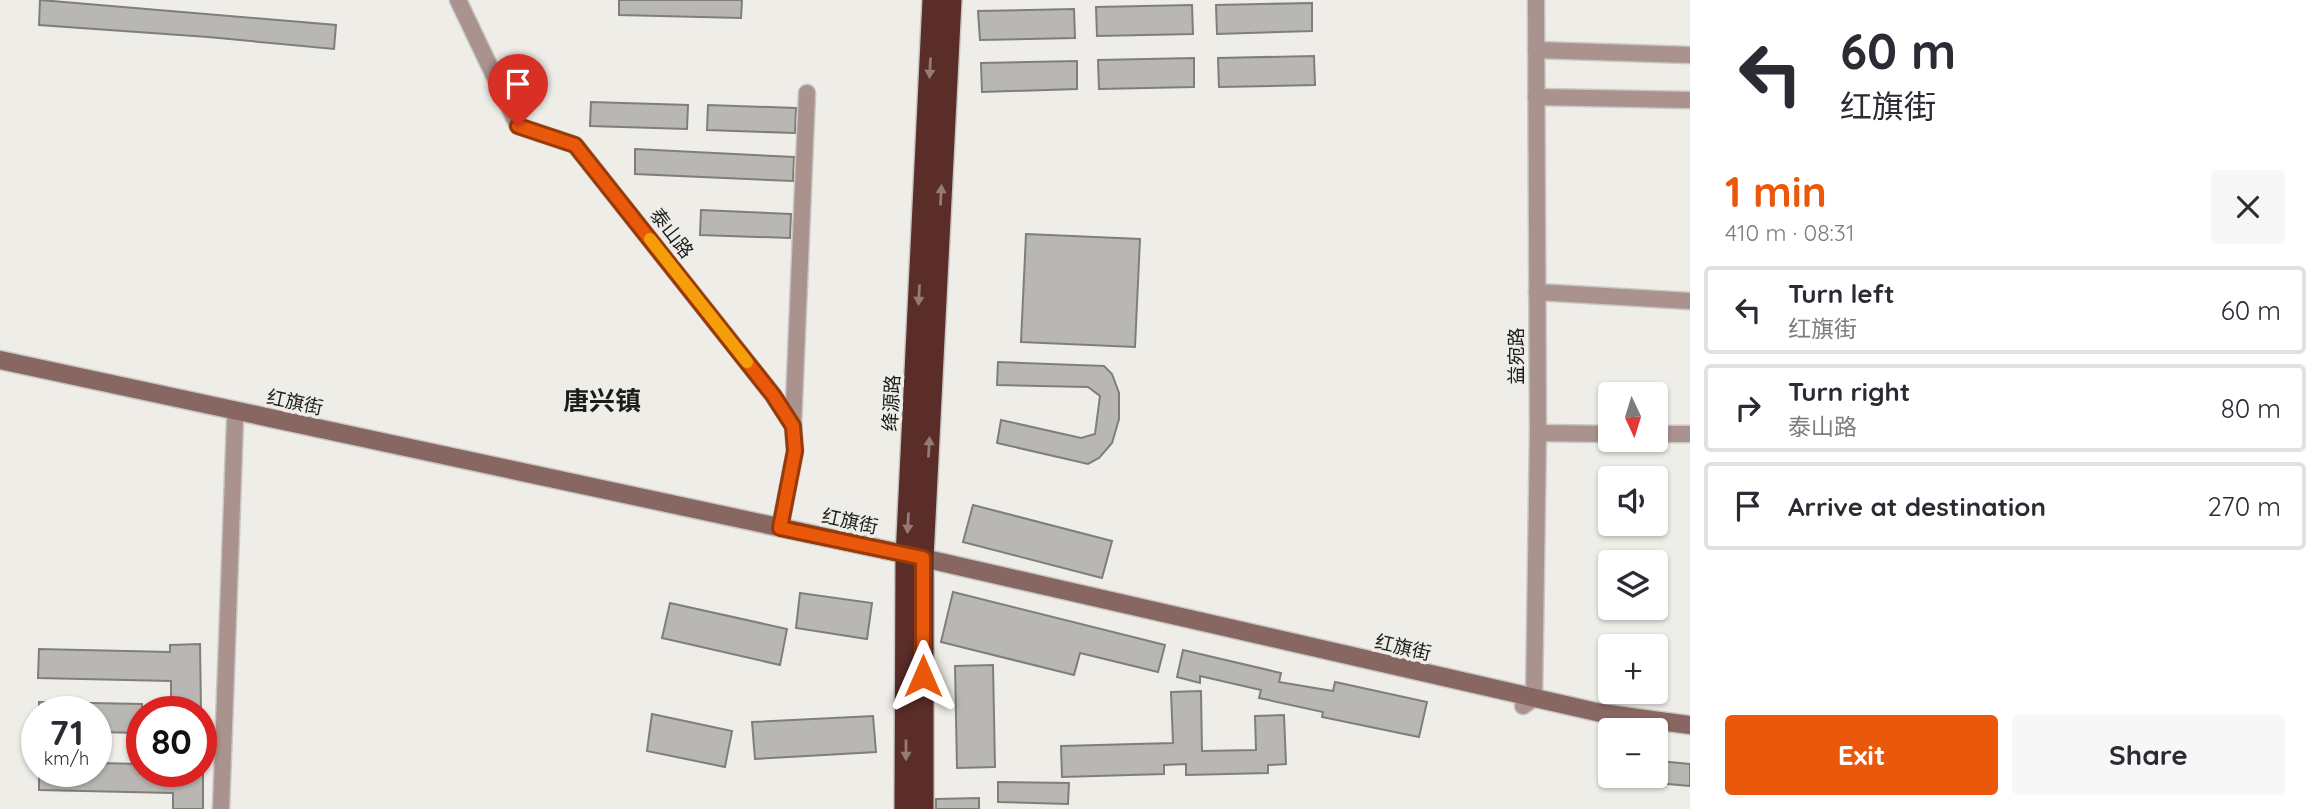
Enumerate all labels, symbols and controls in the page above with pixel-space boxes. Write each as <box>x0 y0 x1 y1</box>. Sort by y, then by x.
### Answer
text: 60 m <box>1840 20 1956 81</box>
icon: left <box>1725 28 1816 119</box>
pin <box>488 54 548 126</box>
one-way arrow <box>924 57 935 79</box>
icon: arrive <box>499 65 537 103</box>
text: 红旗街 <box>1840 86 1936 126</box>
text: 1 min <box>1725 165 1827 218</box>
button: close <box>2211 170 2285 244</box>
one-way arrow <box>936 184 947 206</box>
street label: 泰山路 <box>645 203 699 263</box>
text: 410 m · 08:31 <box>1725 218 1854 247</box>
text: Turn left <box>1788 277 1895 310</box>
one-way arrow <box>913 285 924 307</box>
icon: left <box>1729 291 1767 329</box>
text: 60 m <box>2221 294 2281 327</box>
text: 红旗街 <box>1788 314 1857 343</box>
street label: 益宛路 <box>1504 327 1528 385</box>
street label: 绛源路 <box>878 374 904 432</box>
text: Turn right <box>1788 375 1910 408</box>
north arrow <box>1598 382 1668 452</box>
map controls <box>1598 382 1668 788</box>
street label: 红旗街 <box>265 384 325 420</box>
district label: 唐兴镇 <box>563 384 641 417</box>
icon: right <box>1729 389 1767 427</box>
text: 80 m <box>2221 392 2281 425</box>
text: 泰山路 <box>1788 412 1857 441</box>
one-way arrow <box>923 436 934 458</box>
button: sound <box>1598 466 1668 536</box>
icon: arrive <box>1729 487 1767 525</box>
text: Arrive at destination <box>1788 490 2046 523</box>
text: 270 m <box>2207 490 2281 523</box>
street label: 红旗街 <box>820 503 880 539</box>
one-way arrow <box>902 512 913 534</box>
button: layers <box>1598 550 1668 620</box>
street label: 红旗街 <box>1373 629 1433 665</box>
button: + <box>1598 634 1668 704</box>
position arrow <box>886 639 960 713</box>
speed limit sign: 80 <box>126 696 217 787</box>
text: 71 <box>49 710 84 754</box>
button: Exit <box>1725 715 1998 795</box>
button: Share <box>2012 715 2285 795</box>
button: − <box>1598 718 1668 788</box>
one-way arrow <box>900 739 912 761</box>
text: km/h <box>44 747 89 770</box>

